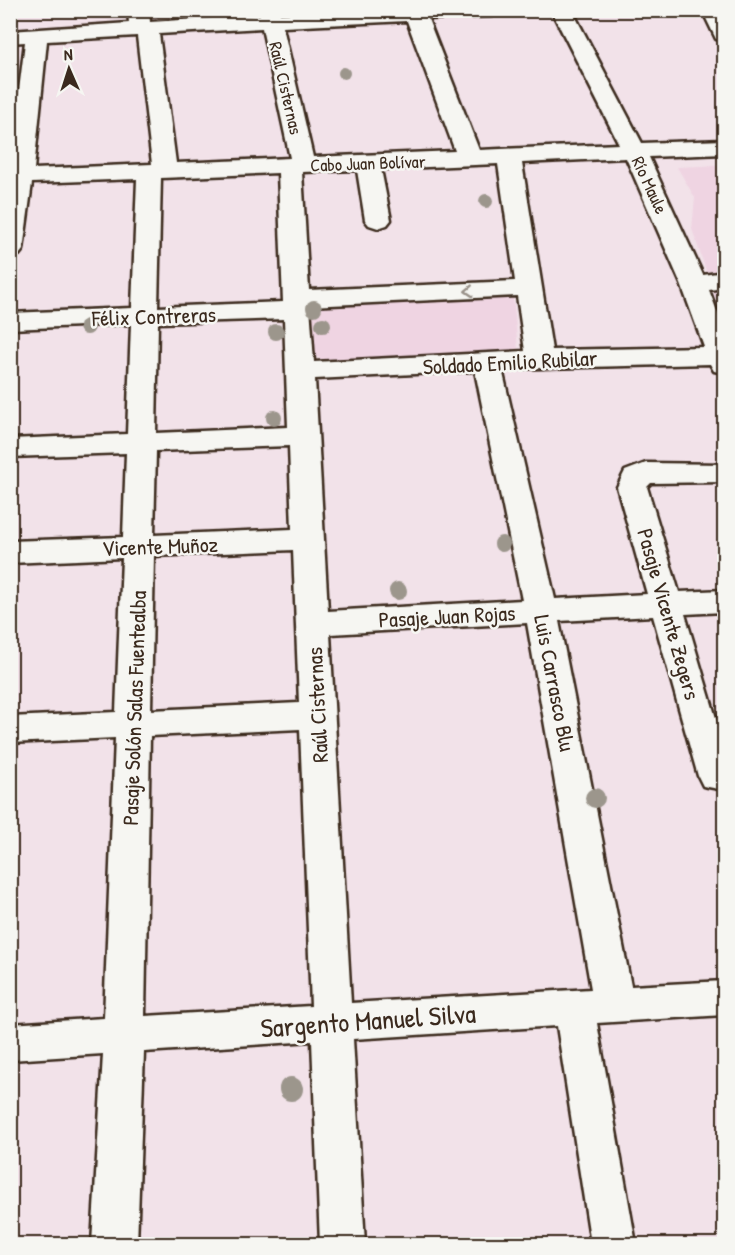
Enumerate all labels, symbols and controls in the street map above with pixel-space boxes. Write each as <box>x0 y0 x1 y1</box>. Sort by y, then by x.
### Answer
north arrow <box>39 39 99 99</box>
street label: Raúl Cisternas <box>263 39 309 137</box>
text: N <box>63 43 74 65</box>
street label: Cabo Juan Bolívar <box>310 148 426 178</box>
street label: Río Maule <box>626 152 674 218</box>
one-way arrow <box>465 284 474 297</box>
street label: Félix Contreras <box>91 299 216 333</box>
street label: Soldado Emilio Rubilar <box>422 342 598 382</box>
street label: Pasaje Vicente Zegers <box>630 525 708 703</box>
street label: Vicente Muñoz <box>101 529 219 563</box>
street label: Pasaje Solón Salas Fuentealba <box>115 590 153 826</box>
street label: Pasaje Juan Rojas <box>378 597 516 635</box>
street label: Luis Carrasco Blu <box>527 612 583 754</box>
street label: Raúl Cisternas <box>299 646 335 764</box>
street label: Sargento Manuel Silva <box>259 994 477 1046</box>

